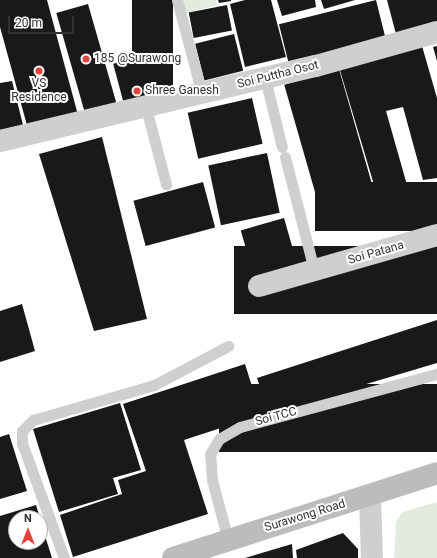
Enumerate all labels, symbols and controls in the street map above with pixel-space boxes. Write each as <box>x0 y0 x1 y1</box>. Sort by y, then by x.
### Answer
scale bar <box>10 8 76 34</box>
text: 20 m <box>15 16 42 30</box>
place label: 185 @Surawong <box>94 52 181 66</box>
marker: 185 @Surawong <box>81 54 91 64</box>
street label: Soi Puttha Osot <box>236 58 320 92</box>
marker: VS Residence <box>34 66 44 76</box>
place label: VS Residence <box>11 77 67 105</box>
place label: Shree Ganesh <box>145 84 219 98</box>
marker: Shree Ganesh <box>132 86 142 96</box>
street label: Soi Patana <box>346 238 406 268</box>
street label: Soi TCC <box>254 405 298 429</box>
street label: Surawong Road <box>263 497 347 535</box>
north arrow <box>8 510 48 550</box>
text: N <box>24 512 32 525</box>

